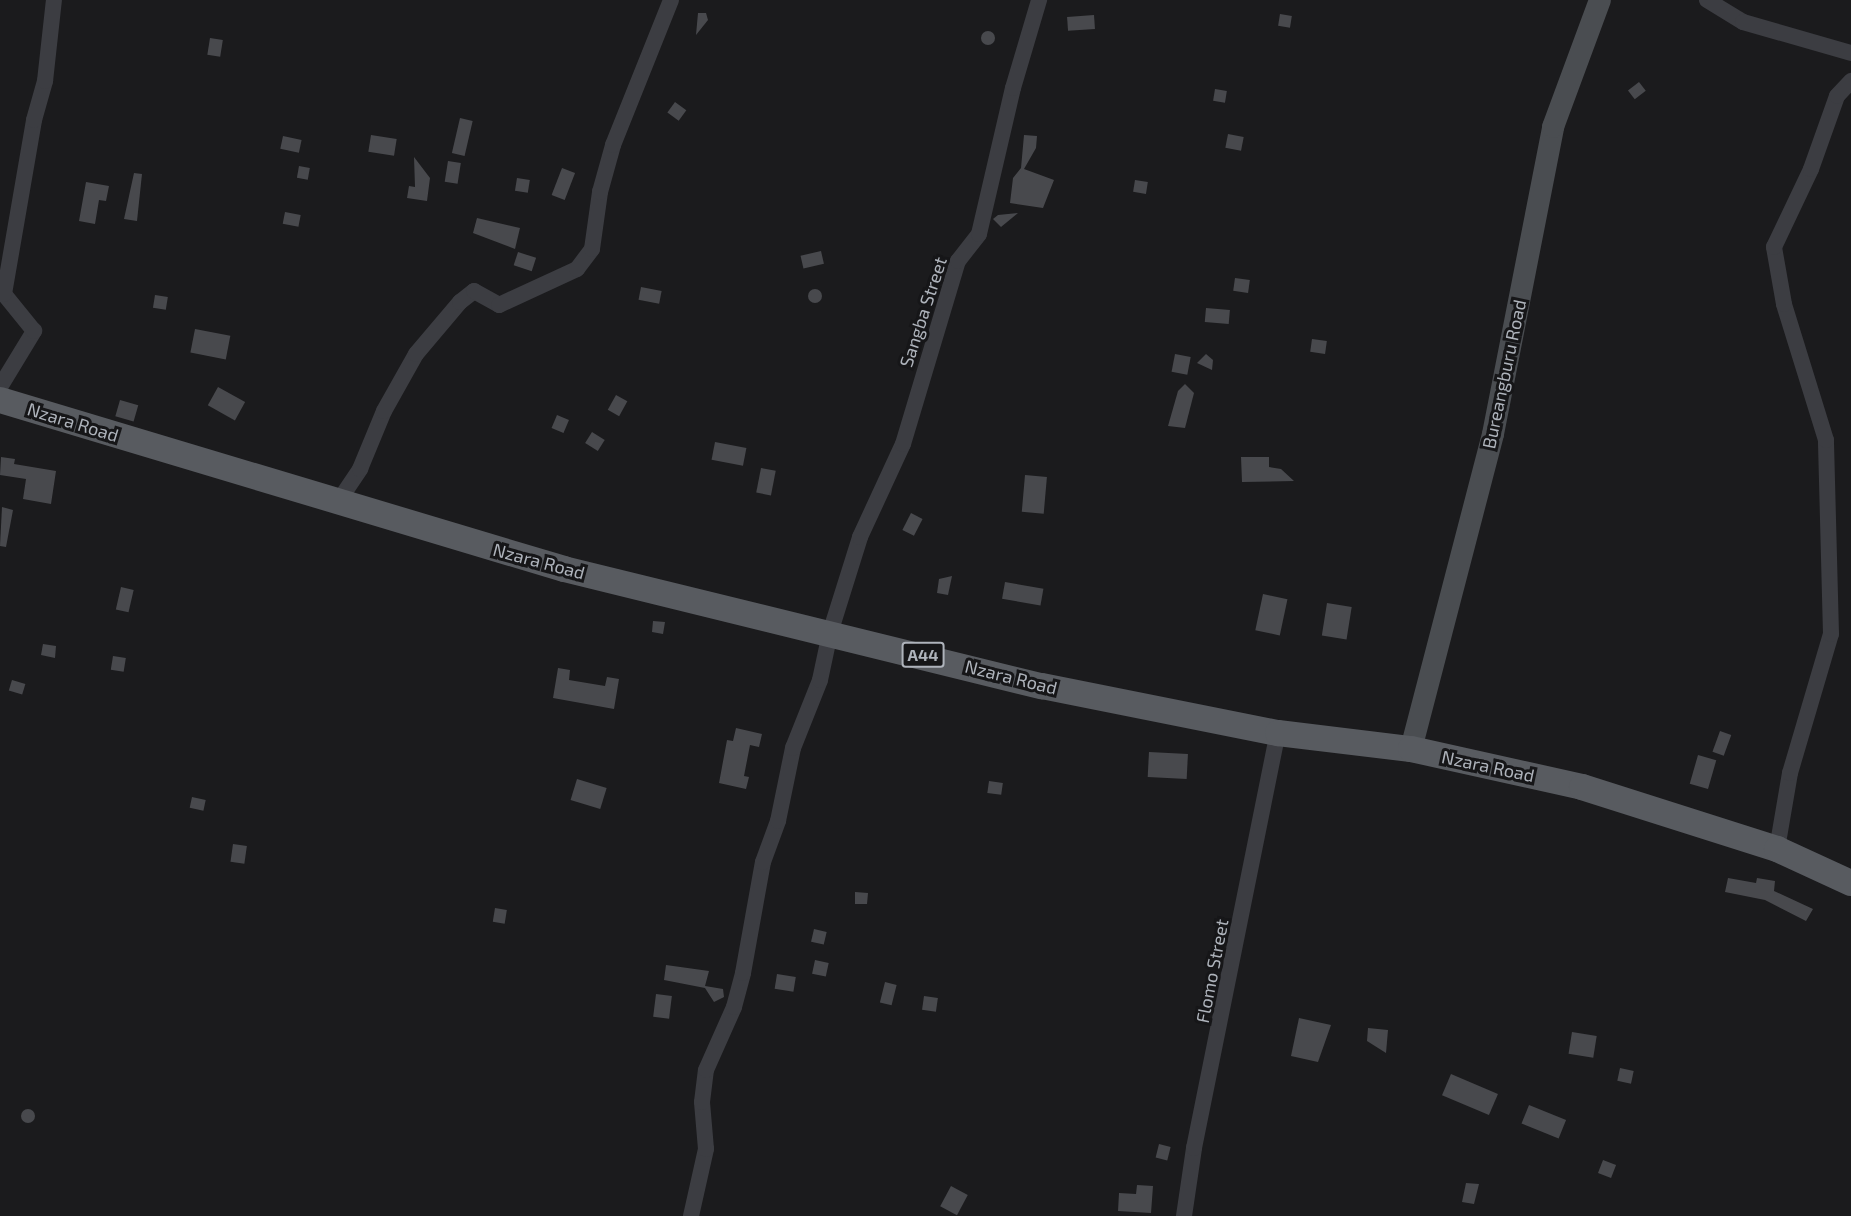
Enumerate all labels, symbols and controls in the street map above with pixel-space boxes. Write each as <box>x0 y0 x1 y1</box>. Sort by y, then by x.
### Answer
street label: Sangba Street <box>895 254 951 370</box>
street label: Bureangburu Road <box>1478 297 1530 451</box>
street label: Nzara Road <box>25 398 121 446</box>
street label: Nzara Road <box>491 538 587 584</box>
road number: A44 <box>900 642 946 668</box>
street label: Nzara Road <box>963 655 1059 699</box>
street label: Nzara Road <box>1440 746 1536 786</box>
street label: Flomo Street <box>1191 917 1233 1025</box>

